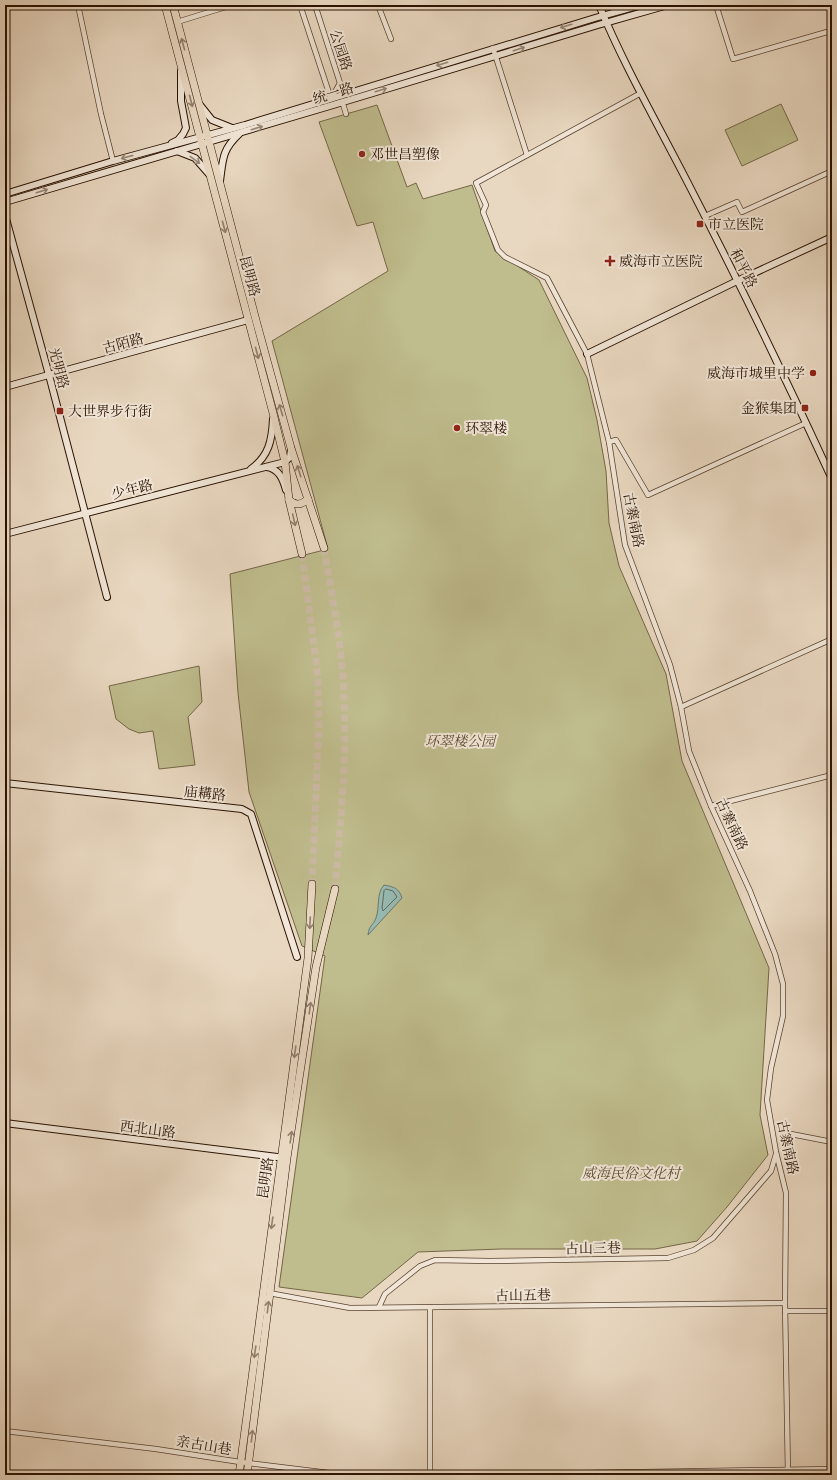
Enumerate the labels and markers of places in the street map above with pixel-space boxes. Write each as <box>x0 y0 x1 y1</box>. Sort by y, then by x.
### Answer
place label: 邓世昌塑像 <box>370 145 440 163</box>
marker: 邓世昌塑像 <box>357 149 367 159</box>
place label: 市立医院 <box>708 215 764 233</box>
marker: 市立医院 <box>695 219 705 229</box>
place label: 威海市立医院 <box>619 252 703 270</box>
marker: 威海市立医院 <box>604 255 616 267</box>
place label: 威海市城里中学 <box>707 364 805 382</box>
marker: 威海市城里中学 <box>808 368 818 378</box>
place label: 金猴集团 <box>741 399 797 417</box>
place label: 大世界步行街 <box>68 402 152 420</box>
marker: 金猴集团 <box>800 403 810 413</box>
marker: 大世界步行街 <box>55 406 65 416</box>
place label: 环翠楼 <box>465 419 507 437</box>
marker: 环翠楼 <box>452 423 462 433</box>

